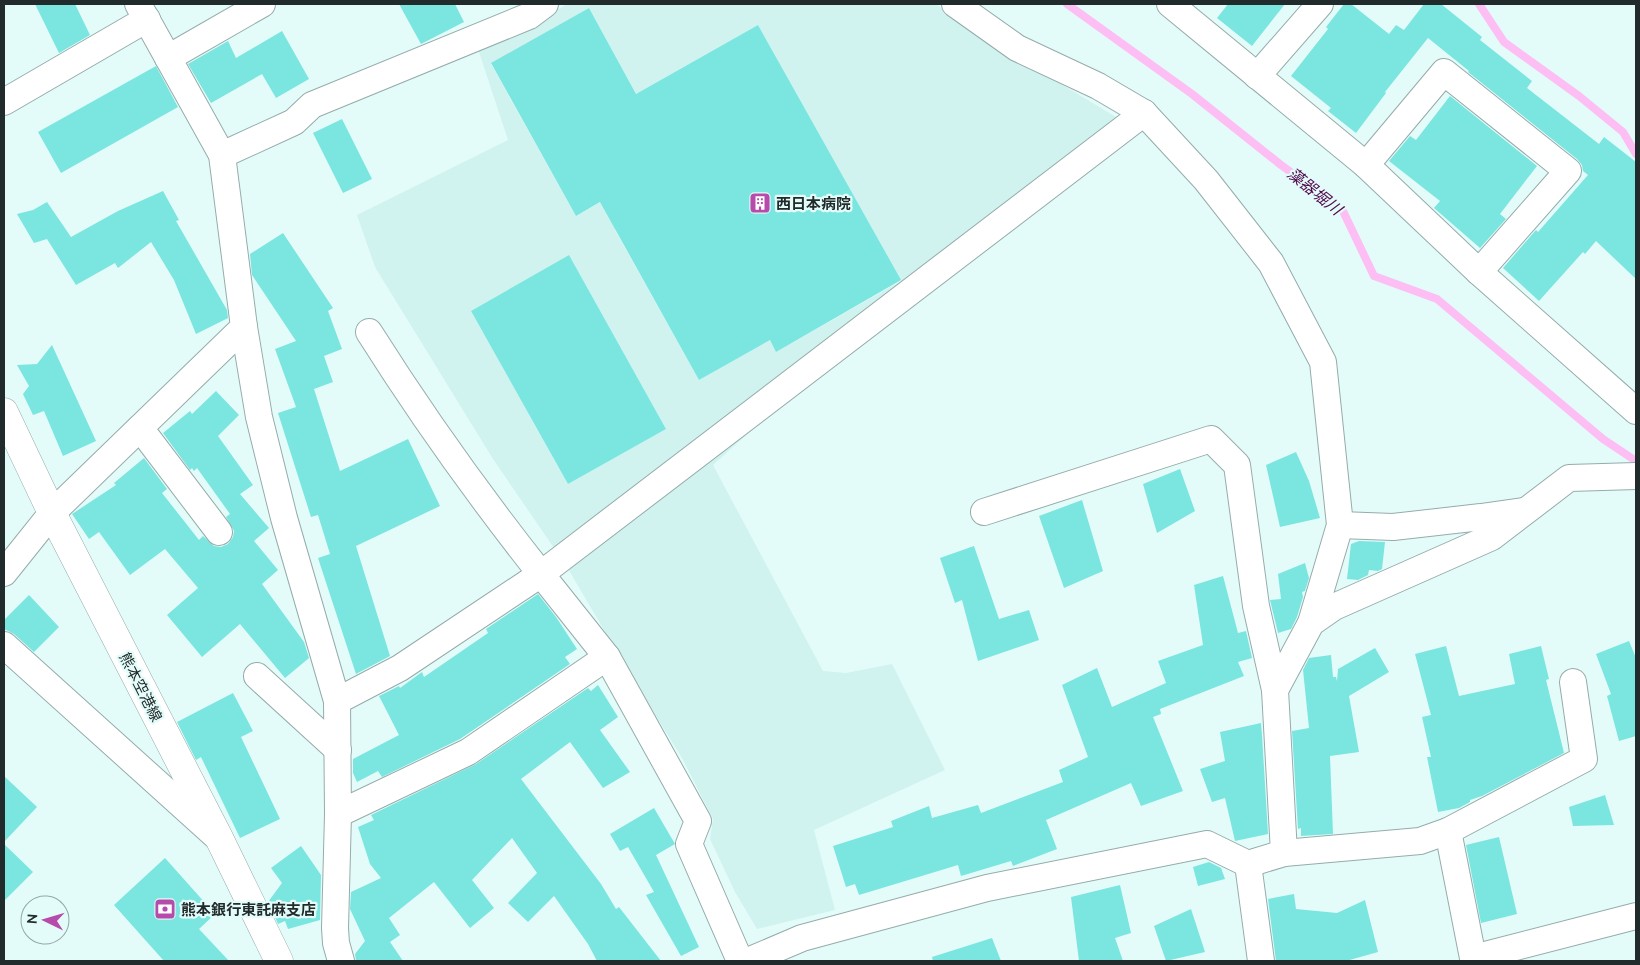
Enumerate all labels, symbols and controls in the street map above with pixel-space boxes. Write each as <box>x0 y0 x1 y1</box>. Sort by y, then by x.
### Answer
water label: 藻器堀川 <box>1284 164 1347 219</box>
building icon: 西日本病院 <box>748 191 772 215</box>
place label: 西日本病院 <box>776 195 851 212</box>
street label: 熊本空港線 <box>116 650 166 724</box>
north arrow <box>20 895 70 945</box>
bank icon: 熊本銀行東託麻支店 <box>153 897 177 921</box>
place label: 熊本銀行東託麻支店 <box>181 901 316 918</box>
text: N <box>24 913 40 925</box>

